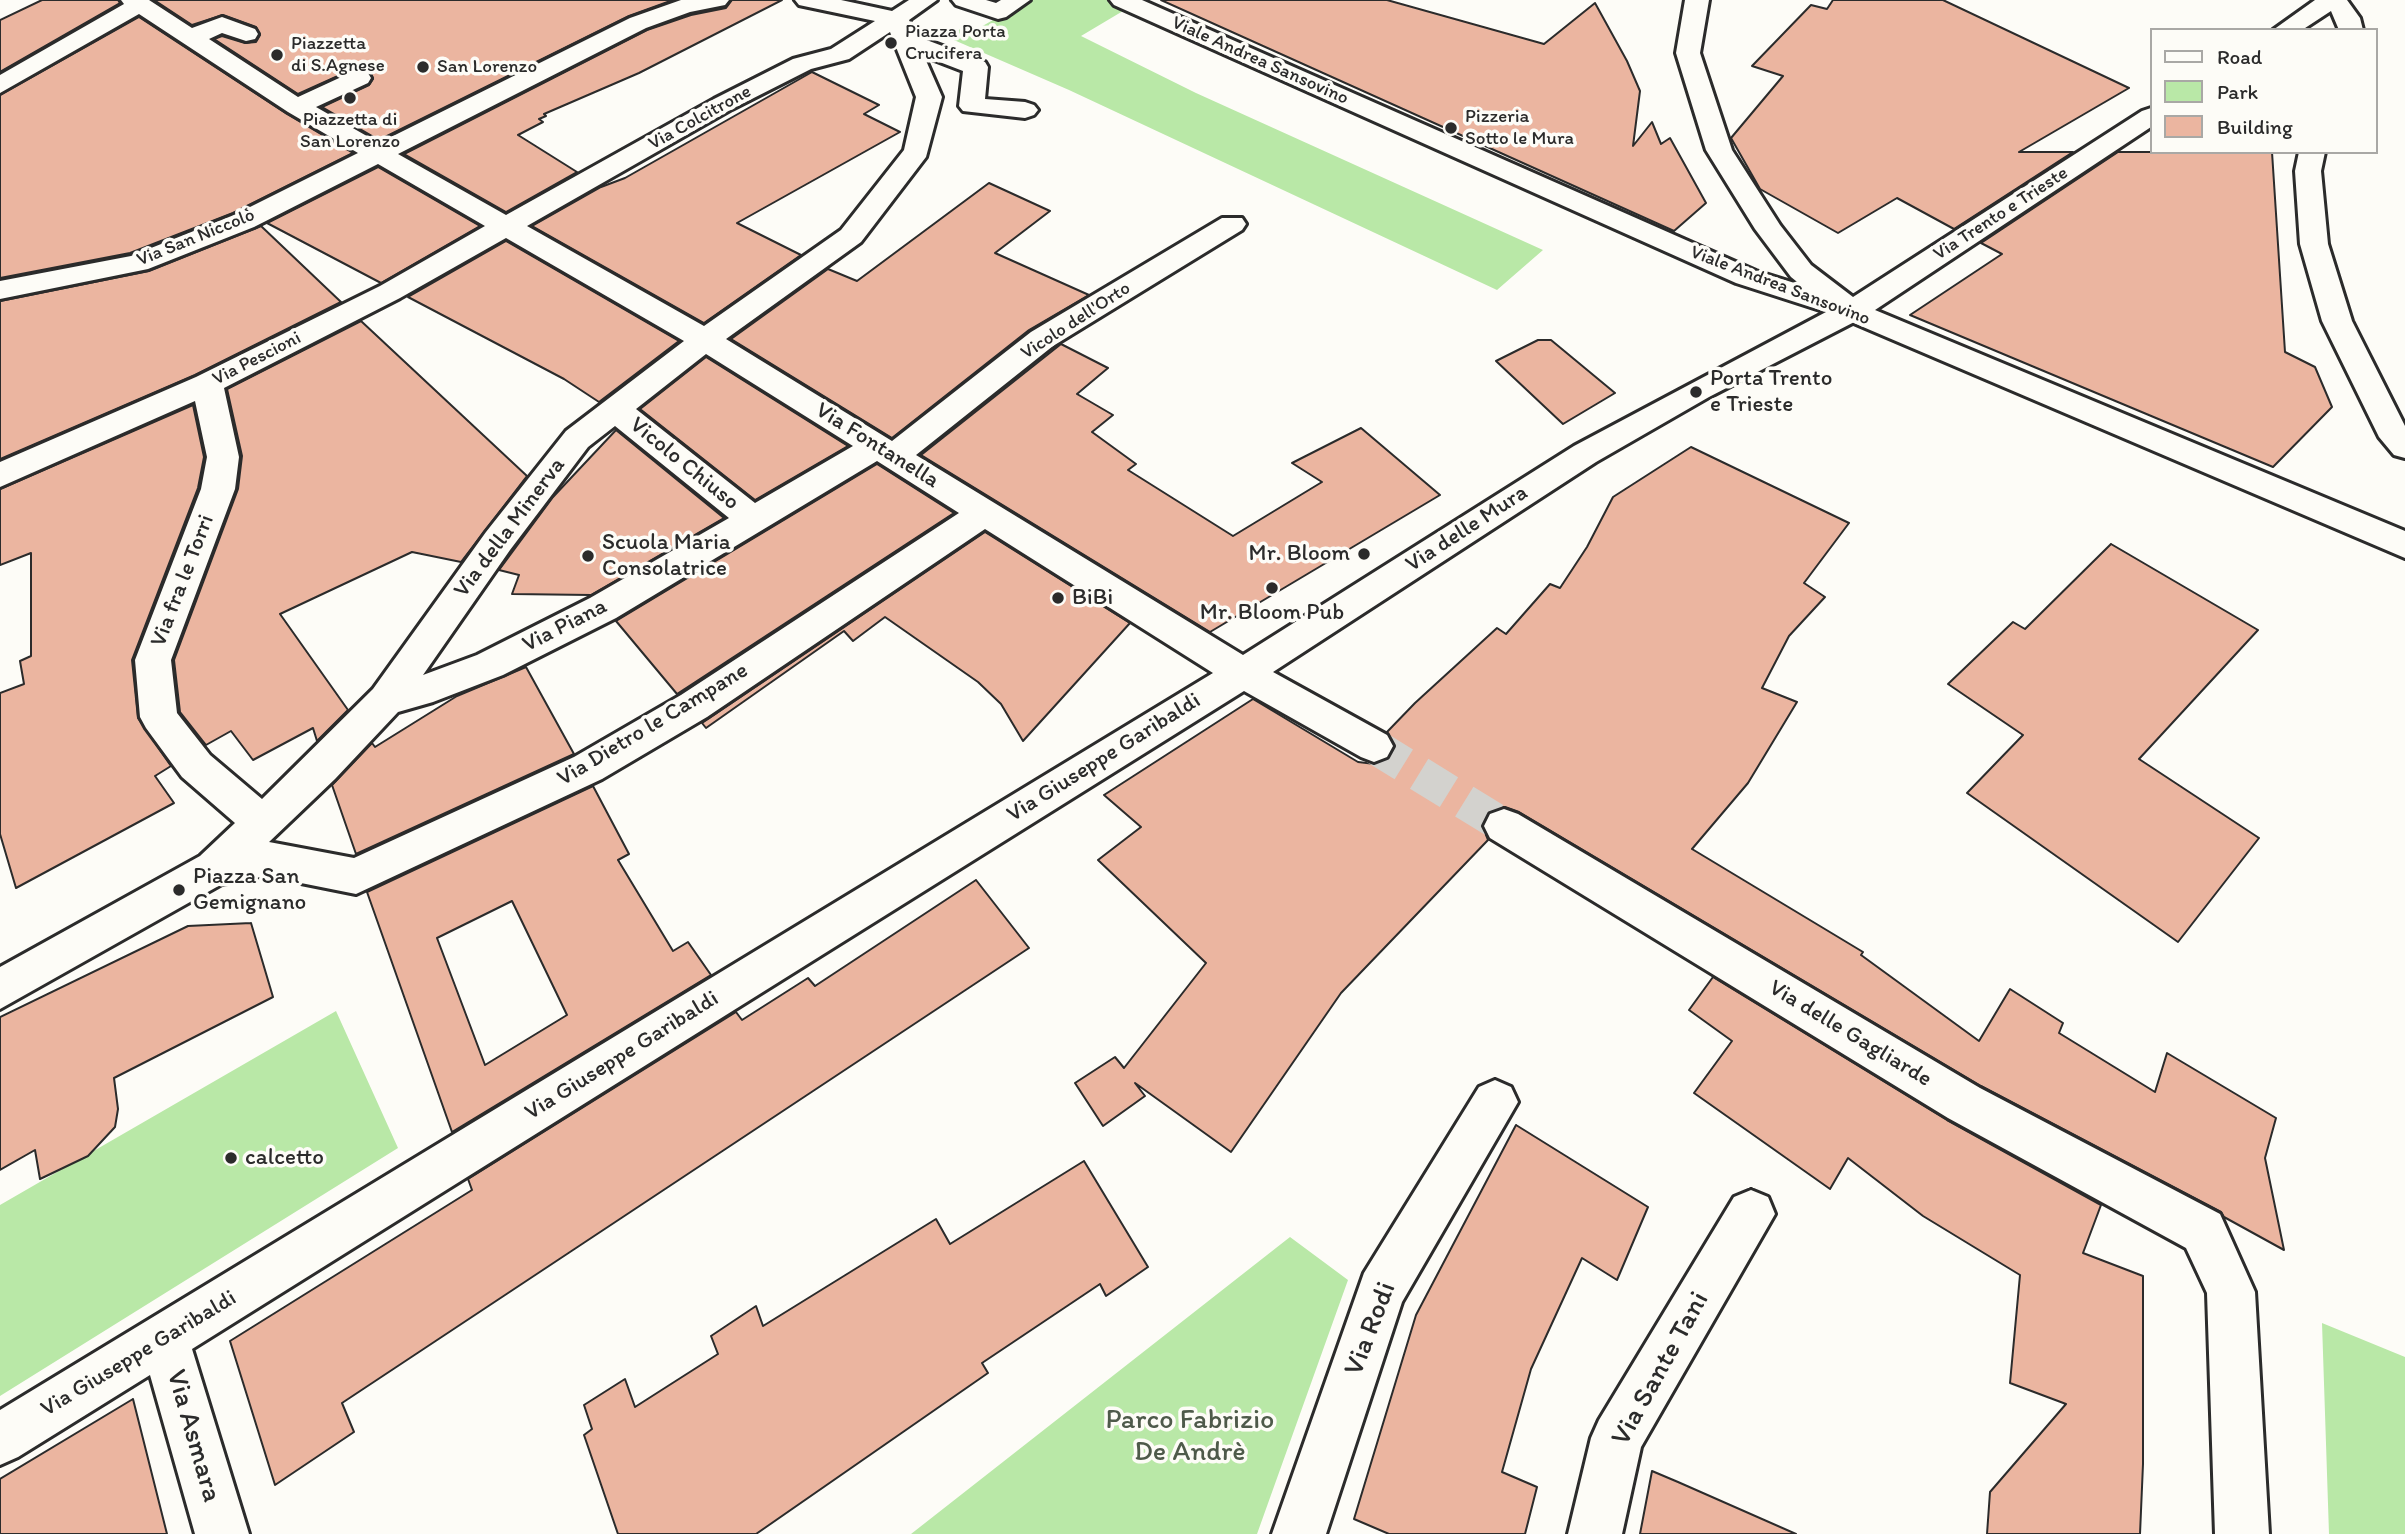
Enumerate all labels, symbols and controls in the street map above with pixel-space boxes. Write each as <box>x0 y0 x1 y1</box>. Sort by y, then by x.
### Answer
street label: Viale Andrea Sansovino <box>1168 12 1352 110</box>
place label: Piazza Porta Crucifera <box>905 21 1006 65</box>
legend <box>2150 28 2377 154</box>
place label: Piazzetta di S.Agnese <box>291 33 385 77</box>
marker: Piazza Porta Crucifera <box>883 35 899 51</box>
text: Road <box>2217 44 2262 69</box>
marker: Piazzetta di S.Agnese <box>269 47 285 63</box>
place label: San Lorenzo <box>437 56 537 78</box>
marker: San Lorenzo <box>415 59 431 75</box>
text: Park <box>2217 79 2258 104</box>
street label: Via Colcitrone <box>645 80 755 156</box>
marker: Piazzetta di San Lorenzo <box>342 90 358 106</box>
place label: Pizzeria Sotto le Mura <box>1465 106 1574 150</box>
place label: Piazzetta di San Lorenzo <box>300 109 400 153</box>
text: Building <box>2217 114 2293 139</box>
marker: Pizzeria Sotto le Mura <box>1443 120 1459 136</box>
street label: Via Trento e Trieste <box>1930 162 2072 266</box>
street label: Via San Niccolò <box>134 204 258 272</box>
street label: Viale Andrea Sansovino <box>1687 241 1873 331</box>
street label: Vicolo dell'Orto <box>1017 277 1135 365</box>
street label: Via Pescioni <box>209 327 305 391</box>
place label: Porta Trento e Trieste <box>1710 365 1832 419</box>
marker: Porta Trento e Trieste <box>1688 384 1704 400</box>
street label: Via Fontanella <box>810 397 944 495</box>
street label: Vicolo Chiuso <box>624 411 744 517</box>
street label: Via della Minerva <box>448 453 572 603</box>
street label: Via delle Mura <box>1401 479 1533 579</box>
street label: Via fra le Torri <box>145 511 221 651</box>
place label: Scuola Maria Consolatrice <box>602 529 731 583</box>
place label: Mr. Bloom <box>1249 540 1350 568</box>
marker: Mr. Bloom <box>1356 546 1372 562</box>
marker: Scuola Maria Consolatrice <box>580 548 596 564</box>
marker: Mr. Bloom Pub <box>1264 580 1280 596</box>
place label: BiBi <box>1072 584 1113 612</box>
marker: BiBi <box>1050 590 1066 606</box>
street label: Via Piana <box>518 593 612 659</box>
place label: Mr. Bloom Pub <box>1200 599 1344 627</box>
street label: Via Dietro le Campane <box>553 657 753 793</box>
street label: Via Giuseppe Garibaldi <box>1002 687 1206 829</box>
place label: Piazza San Gemignano <box>193 863 306 917</box>
marker: Piazza San Gemignano <box>171 882 187 898</box>
street label: Via delle Gagliarde <box>1763 974 1937 1094</box>
street label: Via Giuseppe Garibaldi <box>520 985 724 1127</box>
place label: calcetto <box>245 1144 324 1172</box>
marker: calcetto <box>223 1150 239 1166</box>
street label: Via Rodi <box>1338 1277 1404 1381</box>
street label: Via Giuseppe Garibaldi <box>36 1285 242 1423</box>
street label: Via Sante Tani <box>1605 1286 1717 1452</box>
street label: Via Asmara <box>158 1366 228 1506</box>
park label: Parco Fabrizio De Andrè <box>1106 1404 1274 1470</box>

